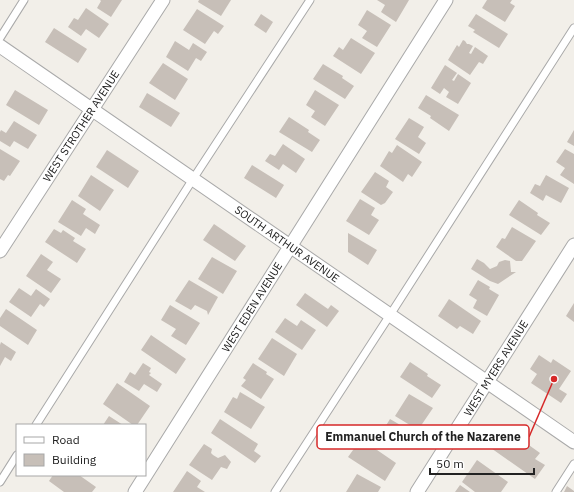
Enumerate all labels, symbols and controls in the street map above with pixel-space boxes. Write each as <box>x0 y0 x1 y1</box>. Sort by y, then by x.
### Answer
street label: WEST STROTHER AVENUE <box>40 68 122 184</box>
street label: SOUTH ARTHUR AVENUE <box>232 203 342 285</box>
street label: WEST EDEN AVENUE <box>219 259 285 355</box>
street label: WEST MYERS AVENUE <box>461 317 531 419</box>
legend <box>16 424 146 476</box>
callout: Emmanuel Church of the Nazarene <box>317 425 529 449</box>
text: Emmanuel Church of the Nazarene <box>325 429 521 444</box>
text: Road <box>52 432 80 447</box>
scale bar <box>430 450 534 476</box>
text: Building <box>52 452 97 467</box>
text: 50 m <box>436 456 464 471</box>

